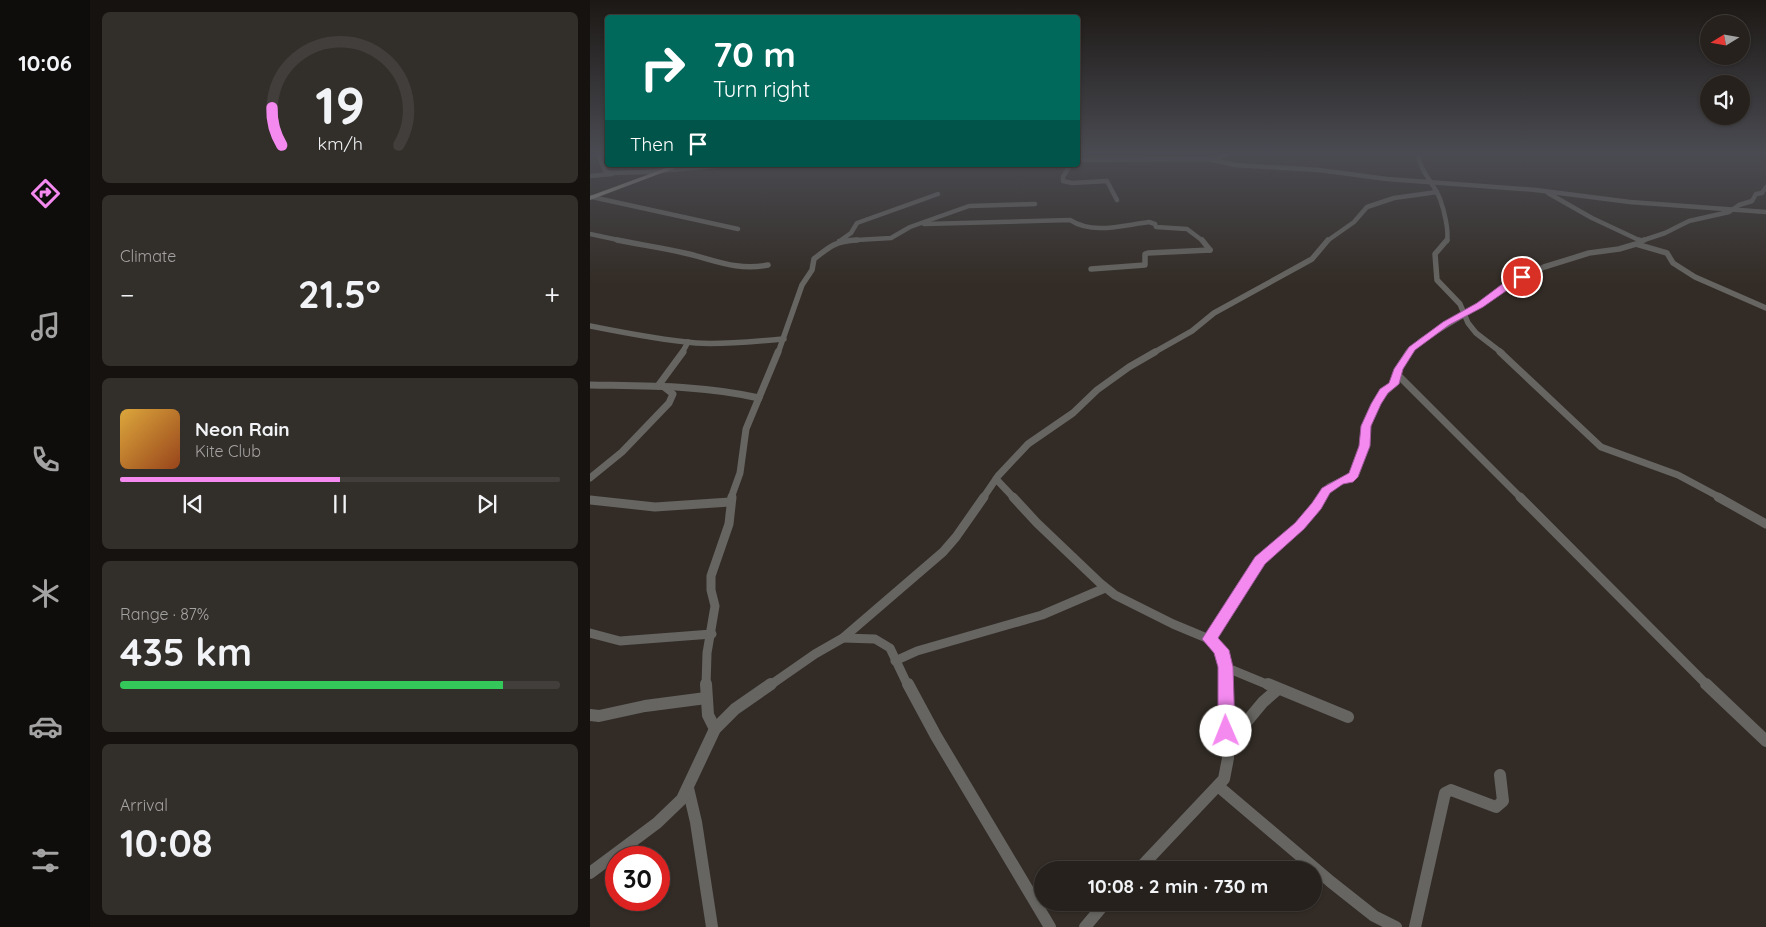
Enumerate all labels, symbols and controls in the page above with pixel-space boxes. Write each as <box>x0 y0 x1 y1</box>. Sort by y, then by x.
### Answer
north arrow <box>1700 15 1750 65</box>
map controls <box>1700 15 1750 125</box>
text: 70 m <box>713 32 796 76</box>
icon: right <box>630 35 695 100</box>
text: 10:06 <box>18 49 72 77</box>
text: 19 <box>315 72 365 137</box>
text: Turn right <box>713 75 810 103</box>
button: sound <box>1700 75 1750 125</box>
icon: arrive <box>684 130 712 158</box>
text: km/h <box>317 132 363 154</box>
text: Then <box>630 132 674 156</box>
icon: directions <box>28 176 63 211</box>
text: Climate <box>120 246 176 266</box>
pin <box>1501 256 1543 298</box>
icon: arrive <box>1508 263 1536 291</box>
text: 21.5° <box>298 270 381 318</box>
text: − <box>120 277 135 312</box>
text: + <box>544 277 560 312</box>
icon: music <box>28 309 63 344</box>
text: Neon Rain <box>195 417 290 441</box>
text: Kite Club <box>195 441 261 461</box>
icon: phone <box>28 442 63 477</box>
icon: previous <box>179 490 207 518</box>
icon: pause <box>326 490 354 518</box>
icon: next <box>473 490 501 518</box>
icon: climate <box>28 576 63 611</box>
text: Range · 87% <box>120 604 209 624</box>
text: 435 km <box>120 628 252 676</box>
position arrow <box>1199 704 1251 756</box>
icon: car <box>28 709 63 744</box>
text: Arrival <box>120 795 168 815</box>
text: 10:08 <box>120 819 213 867</box>
icon: filters <box>28 843 63 878</box>
speed limit sign: 30 <box>605 846 670 911</box>
text: 10:08 · 2 min · 730 m <box>1088 874 1268 898</box>

